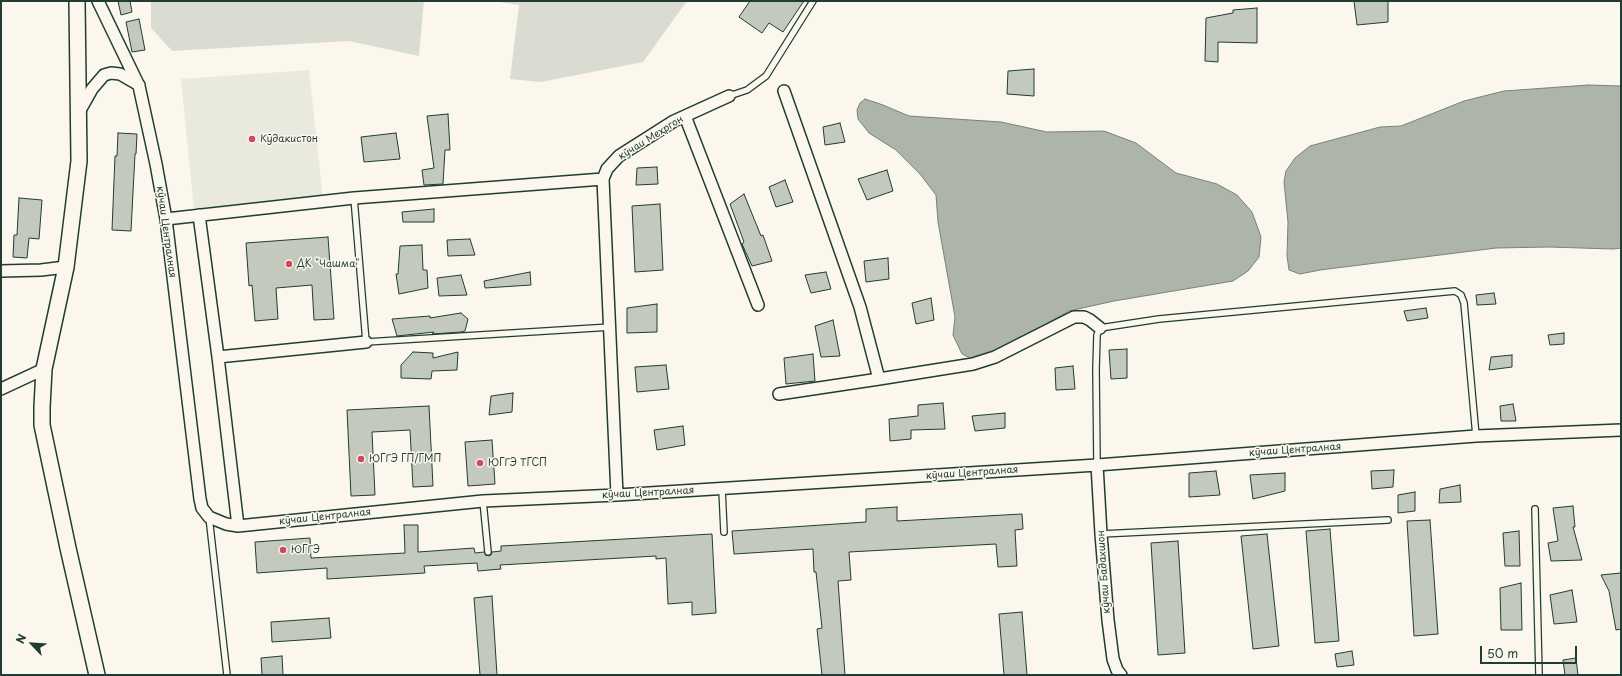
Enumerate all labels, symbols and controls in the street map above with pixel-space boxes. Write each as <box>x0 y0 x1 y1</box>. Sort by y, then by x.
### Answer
street label: кӯчаи Меҳргон <box>616 113 686 163</box>
place label: Кӯдакистон <box>260 133 318 145</box>
marker: Кӯдакистон <box>247 134 257 144</box>
street label: кӯчаи Централная <box>154 185 178 279</box>
place label: ДК "Чашма" <box>297 258 359 270</box>
marker: ДК "Чашма" <box>284 259 294 269</box>
street label: кӯчаи Централная <box>1248 441 1342 459</box>
place label: ЮГГЭ ГП/ГМП <box>369 453 441 465</box>
marker: ЮГГЭ ГП/ГМП <box>356 454 366 464</box>
place label: ЮГГЭ ТГСП <box>488 457 547 469</box>
marker: ЮГГЭ ТГСП <box>475 458 485 468</box>
street label: кӯчаи Централная <box>925 464 1019 482</box>
street label: кӯчаи Централная <box>601 485 695 501</box>
street label: кӯчаи Централная <box>278 506 372 528</box>
street label: кӯчаи Бадахшон <box>1095 530 1113 614</box>
place label: ЮГГЭ <box>291 544 320 556</box>
marker: ЮГГЭ <box>278 545 288 555</box>
north arrow <box>12 624 52 664</box>
text: N <box>11 631 30 646</box>
scale bar <box>1482 638 1579 664</box>
text: 50 m <box>1487 644 1518 662</box>

